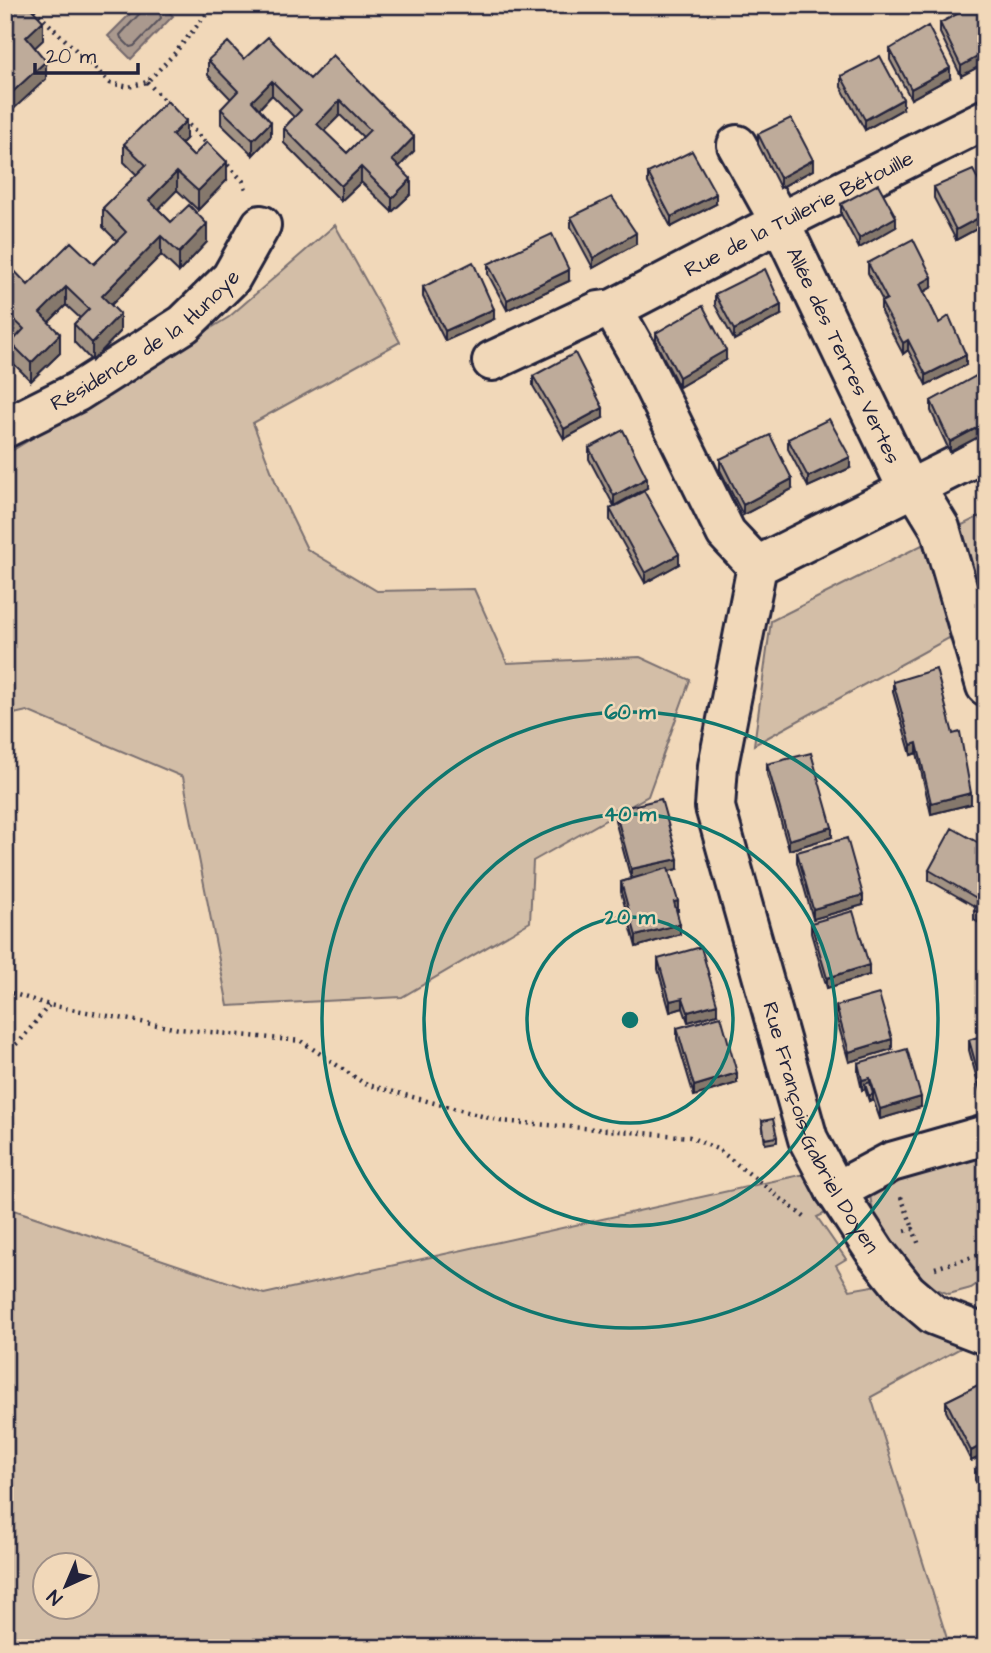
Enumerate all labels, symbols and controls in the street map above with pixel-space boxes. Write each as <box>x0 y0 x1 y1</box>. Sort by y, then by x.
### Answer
scale bar <box>35 32 138 76</box>
text: 20 m <box>46 42 97 71</box>
street label: Rue de la Tuilerie Bétouille <box>679 143 918 284</box>
street label: Allée des Terres Vertes <box>780 242 908 468</box>
street label: Résidence de la Hunoye <box>45 265 247 418</box>
text: 60 m <box>604 698 656 727</box>
text: 40 m <box>604 800 657 829</box>
text: 20 m <box>604 903 656 932</box>
street label: Rue François-Gabriel Doyen <box>756 998 887 1259</box>
centre of rings <box>618 1008 642 1032</box>
north arrow <box>32 1552 102 1622</box>
text: N <box>42 1583 69 1611</box>

